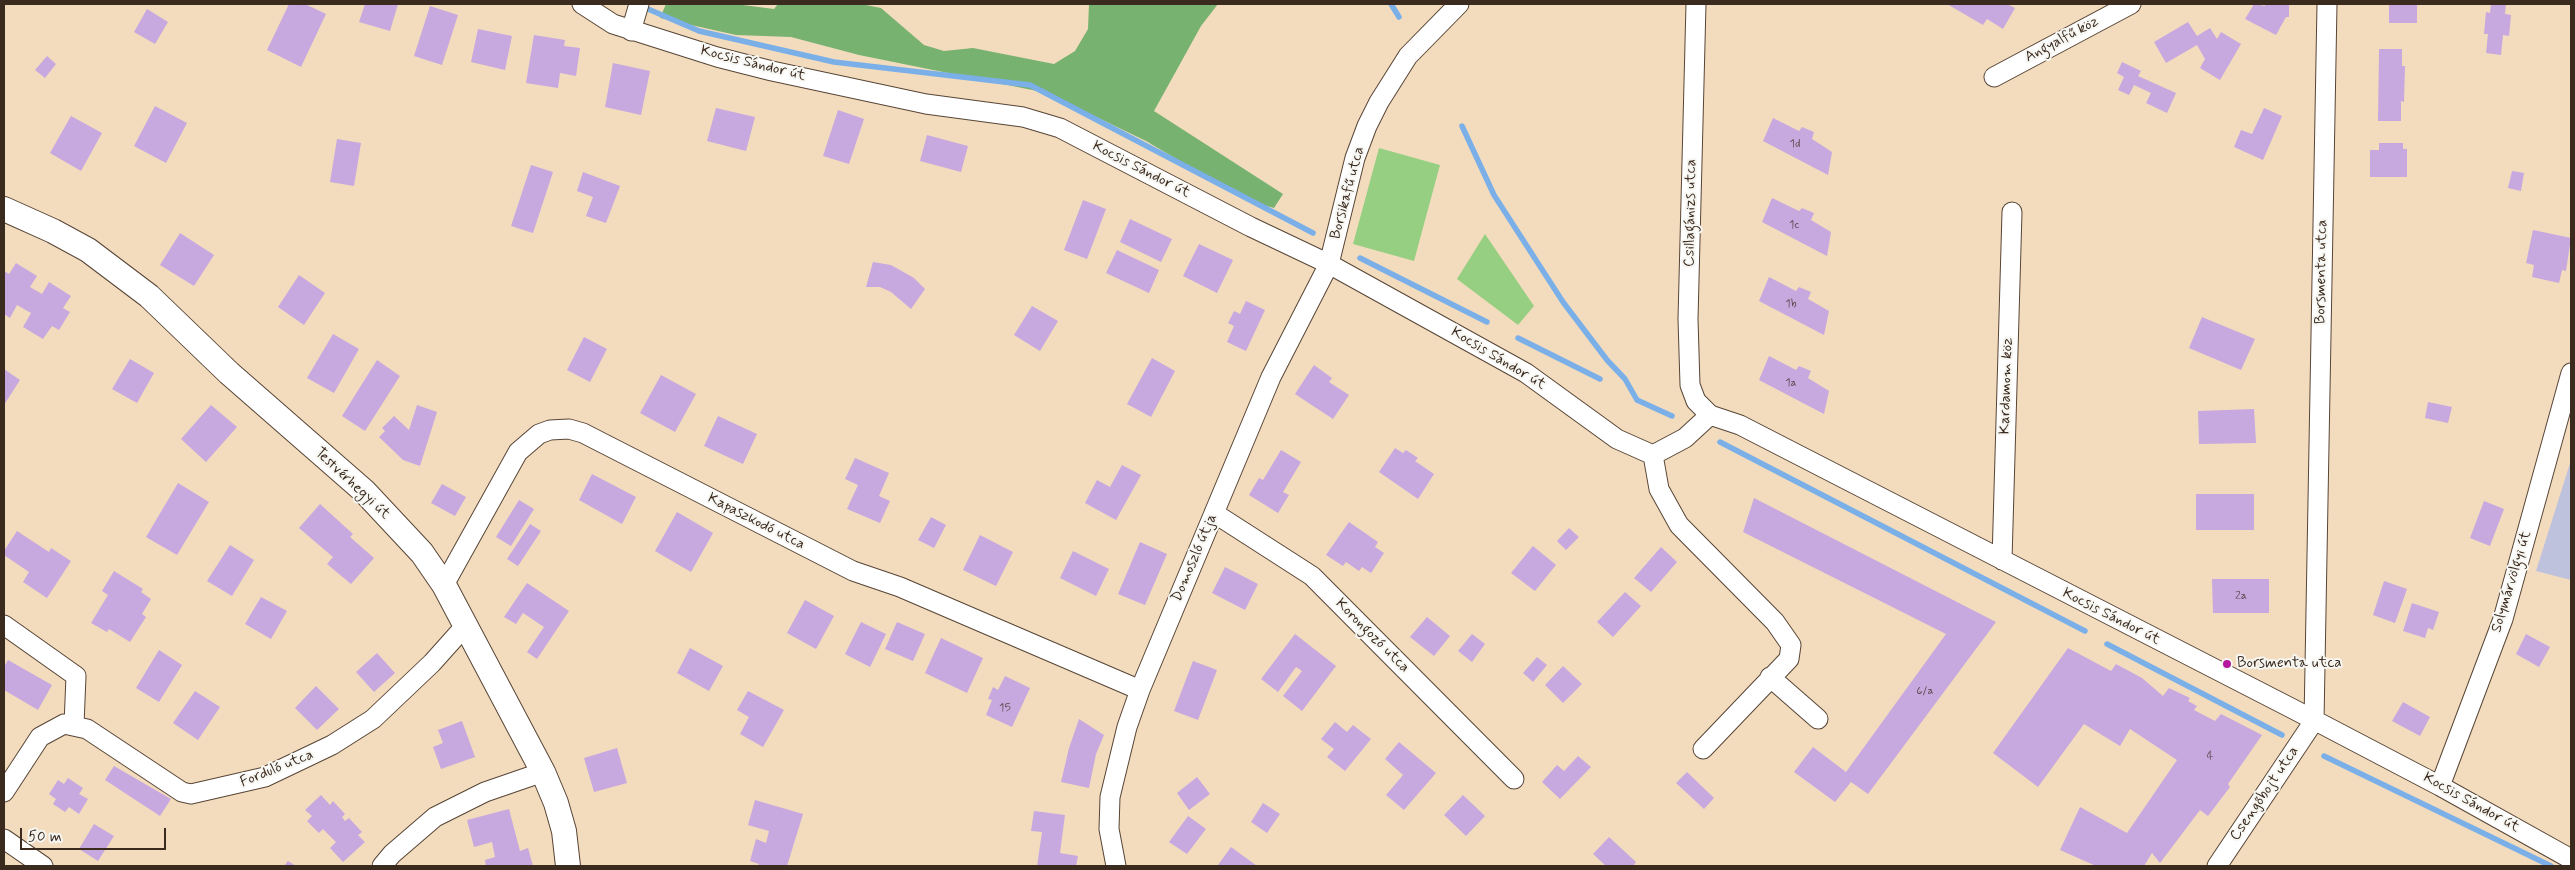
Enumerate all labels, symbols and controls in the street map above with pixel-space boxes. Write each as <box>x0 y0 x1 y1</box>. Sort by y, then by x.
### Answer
street label: Angyalfű köz <box>2022 13 2102 67</box>
street label: Kocsis Sándor út <box>699 42 807 86</box>
house number: 1d <box>1790 137 1800 151</box>
street label: Kocsis Sándor út <box>1089 138 1193 202</box>
street label: Borsikafű utca <box>1327 145 1369 241</box>
street label: Csillagánizs utca <box>1681 159 1701 267</box>
house number: 1c <box>1789 218 1799 232</box>
street label: Borsmenta utca <box>2312 220 2332 324</box>
house number: 1b <box>1785 297 1797 311</box>
street label: Kocsis Sándor út <box>1447 324 1549 394</box>
street label: Kardamom köz <box>1996 337 2018 435</box>
house number: 1a <box>1785 376 1797 390</box>
street label: Testvérhegyi út <box>310 444 394 524</box>
street label: Kapaszkodó utca <box>704 490 808 554</box>
street label: Domoszló útja <box>1168 511 1222 605</box>
street label: Solymárvölgyi út <box>2488 529 2536 635</box>
street label: Kocsis Sándor út <box>2059 585 2163 649</box>
house number: 2a <box>2235 589 2247 603</box>
street label: Korongozó utca <box>1331 595 1413 677</box>
place label: Borsmenta utca <box>2237 655 2342 673</box>
marker: Borsmenta utca <box>2221 658 2233 670</box>
house number: 6/a <box>1916 684 1934 698</box>
house number: 15 <box>999 701 1011 715</box>
street label: Csengőbojt utca <box>2227 743 2303 845</box>
street label: Forduló utca <box>238 746 316 792</box>
house number: 4 <box>2207 749 2213 763</box>
street label: Kocsis Sándor út <box>2420 769 2522 837</box>
scale bar <box>22 818 169 850</box>
text: 50 m <box>28 827 62 847</box>

